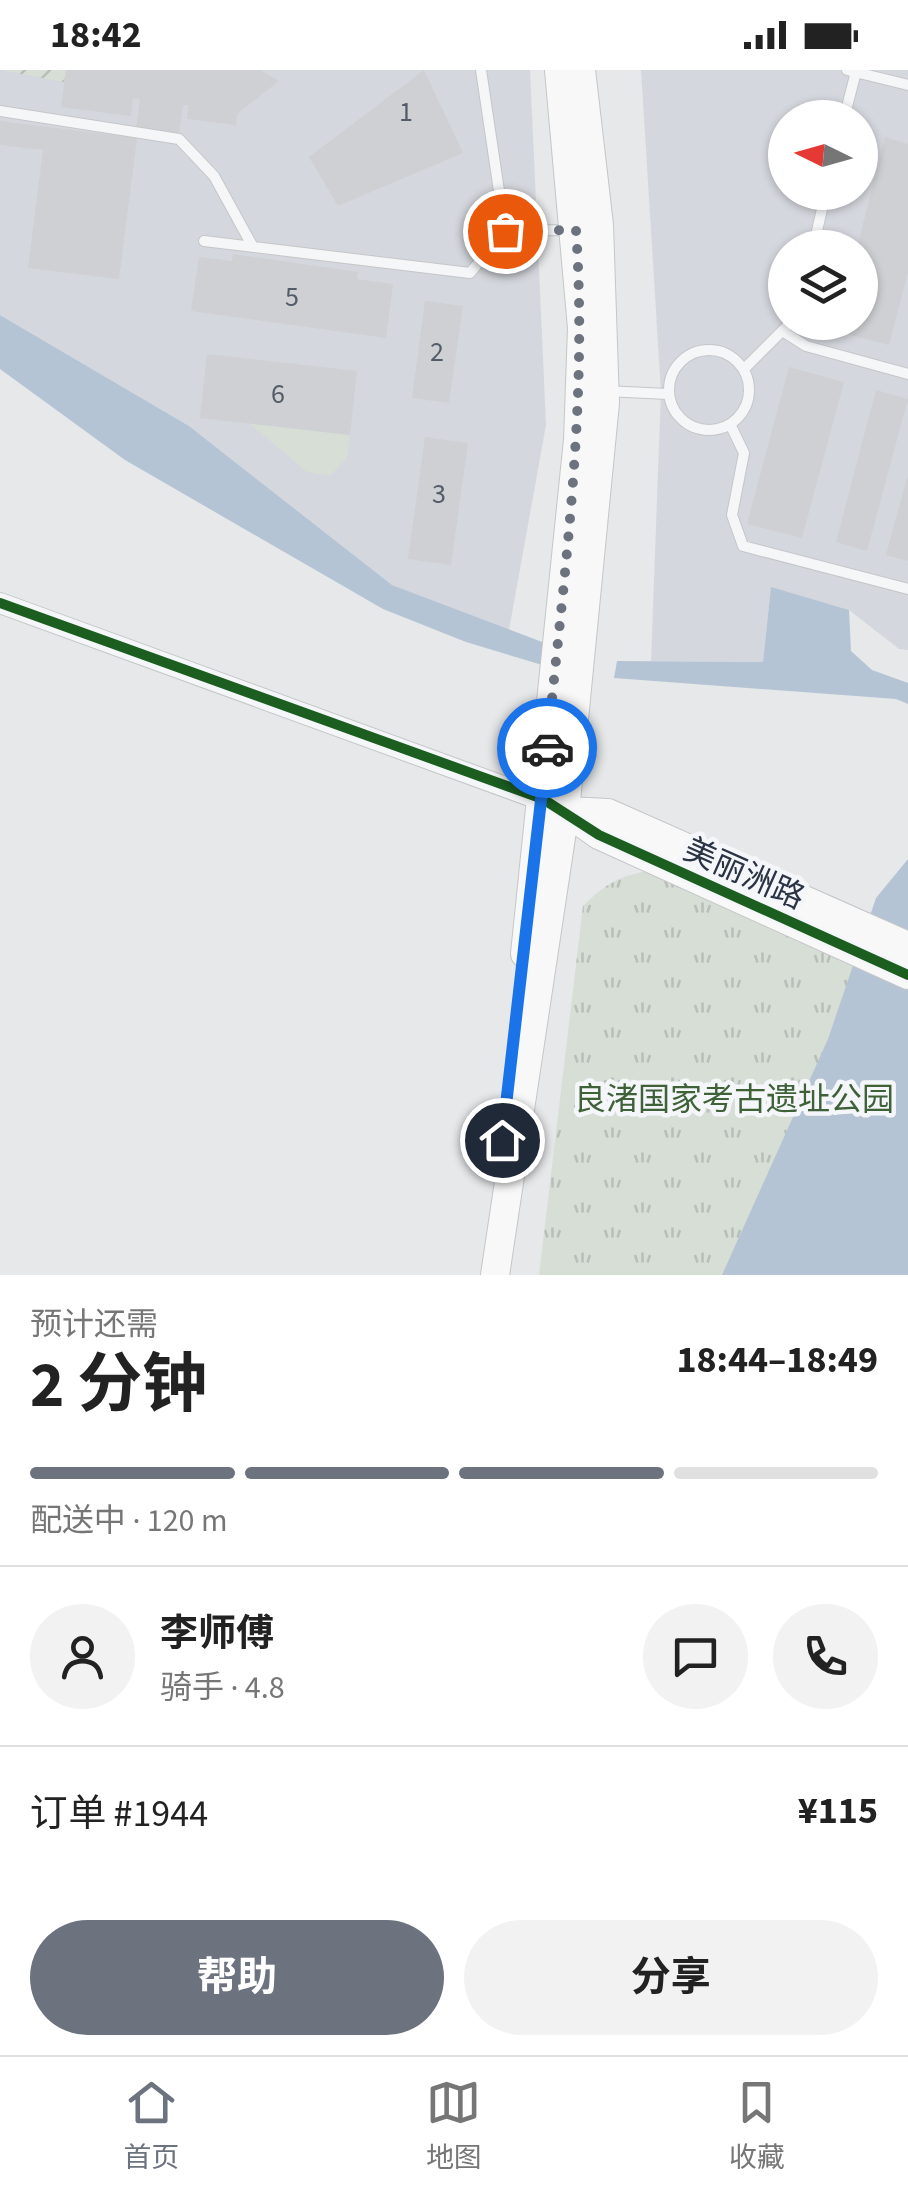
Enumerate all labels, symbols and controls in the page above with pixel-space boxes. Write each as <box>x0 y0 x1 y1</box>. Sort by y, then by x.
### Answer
text: 18:42 <box>50 8 142 62</box>
house number: 1 <box>399 92 413 132</box>
north arrow <box>768 100 878 210</box>
map controls <box>768 100 878 340</box>
pin <box>463 189 548 274</box>
icon: bag <box>478 204 533 259</box>
button: layers <box>768 230 878 340</box>
house number: 5 <box>285 277 299 317</box>
house number: 2 <box>430 332 444 372</box>
house number: 6 <box>271 374 285 414</box>
house number: 3 <box>432 474 446 514</box>
courier <box>497 698 597 798</box>
icon: car <box>520 721 575 776</box>
street label: 美丽洲路 <box>676 827 812 921</box>
park label: 良渚国家考古遗址公园 <box>574 1077 894 1123</box>
pin <box>460 1098 545 1183</box>
icon: home <box>475 1113 530 1168</box>
text: 预计还需 <box>30 1302 158 1348</box>
text: 18:44–18:49 <box>676 1333 878 1387</box>
text: 2 分钟 <box>30 1339 207 1432</box>
text: 配送中 · 120 m <box>30 1498 227 1544</box>
button: person <box>30 1604 135 1709</box>
button: chat <box>643 1604 748 1709</box>
button: phone <box>773 1604 878 1709</box>
text: 李师傅 <box>160 1607 274 1661</box>
text: 骑手 · 4.8 <box>160 1665 285 1711</box>
text: ¥115 <box>798 1784 878 1838</box>
text: 订单 #1944 <box>30 1787 208 1841</box>
button: 帮助 <box>30 1920 444 2035</box>
button: 分享 <box>464 1920 878 2035</box>
tab: 首页 <box>123 2075 179 2178</box>
tab: 地图 <box>426 2075 482 2178</box>
tab: 收藏 <box>729 2075 785 2178</box>

